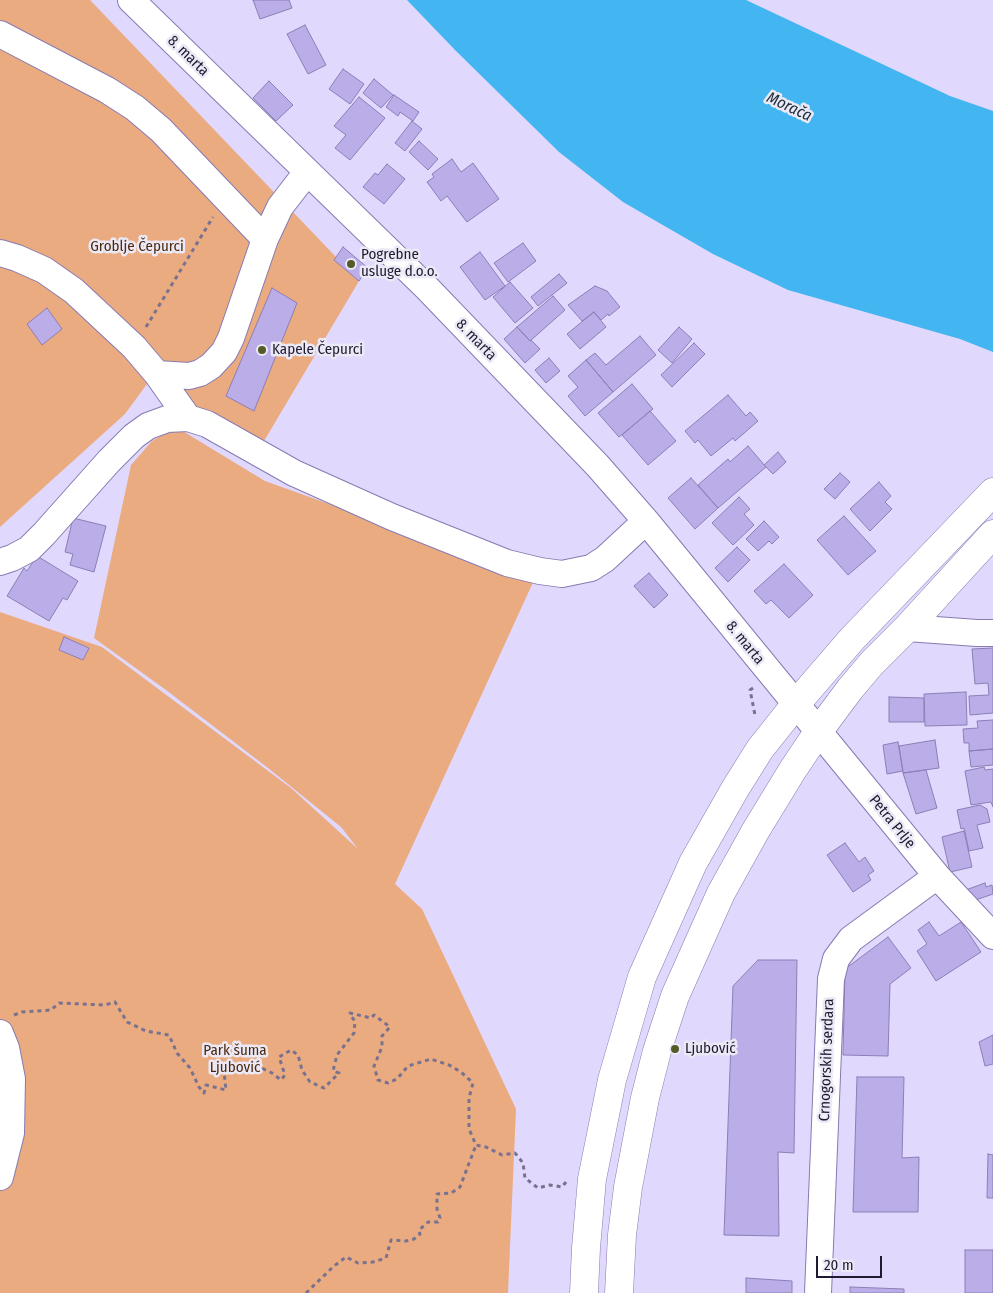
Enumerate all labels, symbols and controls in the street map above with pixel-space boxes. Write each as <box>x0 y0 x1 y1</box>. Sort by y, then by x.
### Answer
street label: 8. marta <box>164 32 212 80</box>
water label: Morača <box>763 88 815 126</box>
park label: Groblje Čepurci <box>90 238 184 256</box>
place label: Pogrebne usluge d.o.o. <box>361 246 438 281</box>
marker: Pogrebne usluge d.o.o. <box>345 258 357 270</box>
street label: 8. marta <box>452 316 500 364</box>
place label: Kapele Čepurci <box>272 341 363 359</box>
marker: Kapele Čepurci <box>256 344 268 356</box>
street label: 8. marta <box>722 618 768 668</box>
street label: Petra Prlje <box>865 792 919 852</box>
street label: Crnogorskih serdara <box>816 998 838 1122</box>
place label: Ljubović <box>685 1040 736 1058</box>
park label: Park šuma Ljubović <box>203 1042 267 1077</box>
marker: Ljubović <box>669 1043 681 1055</box>
scale bar <box>818 1246 884 1278</box>
text: 20 m <box>824 1256 854 1274</box>

